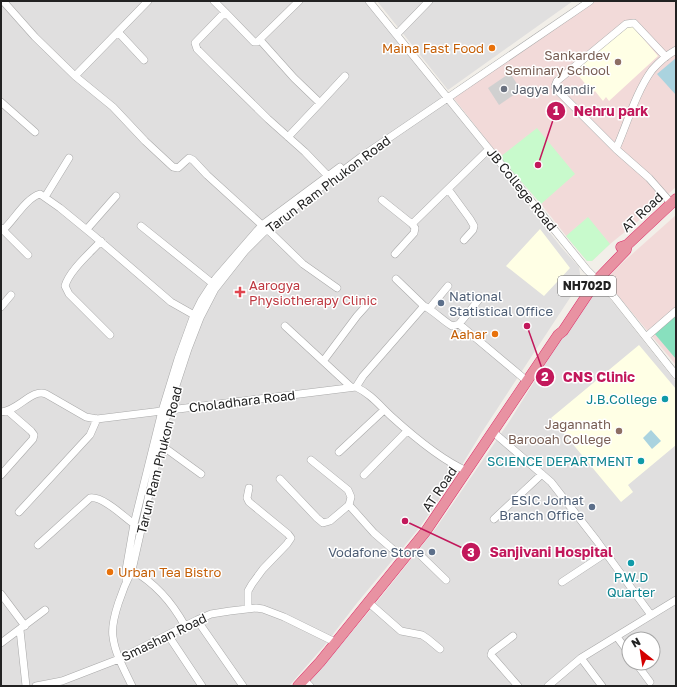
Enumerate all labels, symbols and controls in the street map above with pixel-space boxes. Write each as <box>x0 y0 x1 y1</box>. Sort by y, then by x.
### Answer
place label: Maina Fast Food <box>382 40 484 56</box>
marker: Maina Fast Food <box>487 43 497 53</box>
place label: Sankardev Seminary School <box>505 47 611 78</box>
marker: Sankardev Seminary School <box>613 57 623 67</box>
place label: Jagya Mandir <box>512 81 595 97</box>
marker: Jagya Mandir <box>499 84 509 94</box>
callout: Nehru park <box>546 98 657 124</box>
text: Nehru park <box>574 102 648 119</box>
text: 1 <box>553 103 559 118</box>
street label: Tarun Ram Phukon Road <box>263 132 393 236</box>
street label: JB College Road <box>484 144 560 234</box>
street label: AT Road <box>618 189 666 235</box>
road number: NH702D <box>558 276 616 296</box>
place label: Aarogya Physiotherapy Clinic <box>249 277 377 308</box>
marker: Aarogya Physiotherapy Clinic <box>234 286 246 298</box>
place label: National Statistical Office <box>449 288 553 319</box>
marker: National Statistical Office <box>436 298 446 308</box>
place label: Aahar <box>451 326 487 342</box>
marker: Aahar <box>490 329 500 339</box>
callout: CNS Clinic <box>535 364 644 390</box>
text: CNS Clinic <box>563 368 635 385</box>
text: 2 <box>541 369 549 384</box>
street label: Tarun Ram Phukon Road <box>133 385 185 535</box>
street label: Choladhara Road <box>188 387 296 415</box>
place label: J.B.College <box>586 391 657 407</box>
marker: J.B.College <box>660 394 670 404</box>
place label: Jagannath Barooah College <box>508 416 611 447</box>
marker: Jagannath Barooah College <box>614 426 624 436</box>
place label: SCIENCE DEPARTMENT <box>487 453 633 469</box>
marker: SCIENCE DEPARTMENT <box>636 456 646 466</box>
street label: AT Road <box>418 463 460 515</box>
place label: ESIC Jorhat Branch Office <box>499 492 584 523</box>
marker: ESIC Jorhat Branch Office <box>587 502 597 512</box>
callout: Sanjivani Hospital <box>461 539 620 565</box>
text: Sanjivani Hospital <box>489 543 613 560</box>
place label: Vodafone Store <box>328 544 424 560</box>
text: 3 <box>467 545 475 560</box>
marker: Vodafone Store <box>427 547 437 557</box>
marker: P.W.D Quarter <box>626 558 636 568</box>
place label: Urban Tea Bistro <box>118 564 221 580</box>
marker: Urban Tea Bistro <box>105 567 115 577</box>
place label: P.W.D Quarter <box>607 569 655 600</box>
street label: Smashan Road <box>119 610 209 664</box>
north arrow <box>621 631 661 671</box>
text: N <box>629 634 643 650</box>

